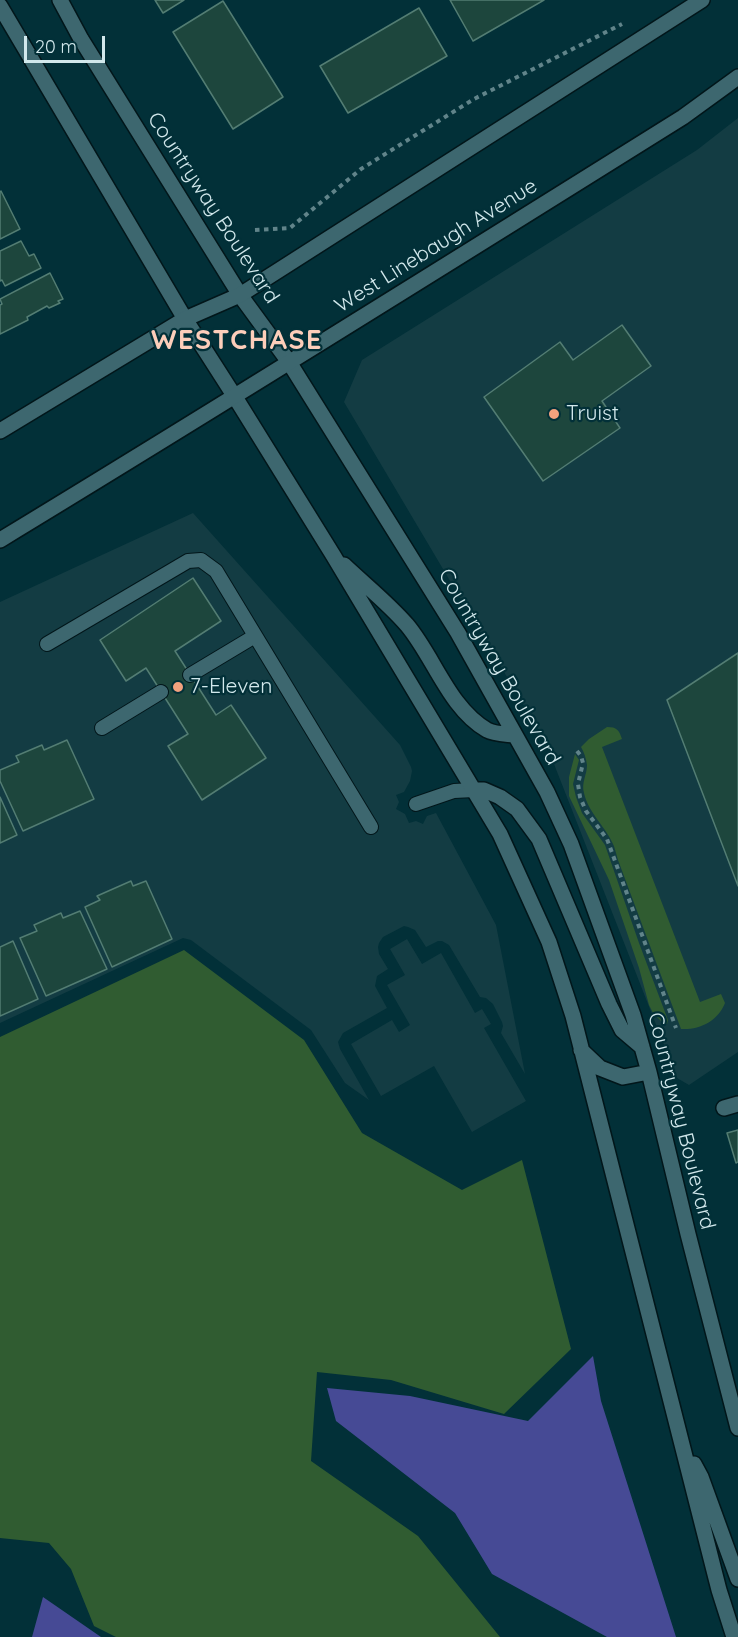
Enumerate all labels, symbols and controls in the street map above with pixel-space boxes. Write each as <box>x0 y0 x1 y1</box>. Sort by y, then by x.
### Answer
scale bar <box>27 24 108 62</box>
text: 20 m <box>35 35 77 58</box>
street label: Countryway Boulevard <box>142 108 284 308</box>
street label: West Linebaugh Avenue <box>330 173 542 319</box>
district label: WESTCHASE <box>151 325 323 357</box>
place label: Truist <box>566 401 619 427</box>
marker: Truist <box>547 407 561 421</box>
street label: Countryway Boulevard <box>432 564 566 770</box>
place label: 7-Eleven <box>190 674 272 700</box>
marker: 7-Eleven <box>171 680 185 694</box>
street label: Countryway Boulevard <box>642 1010 720 1232</box>

